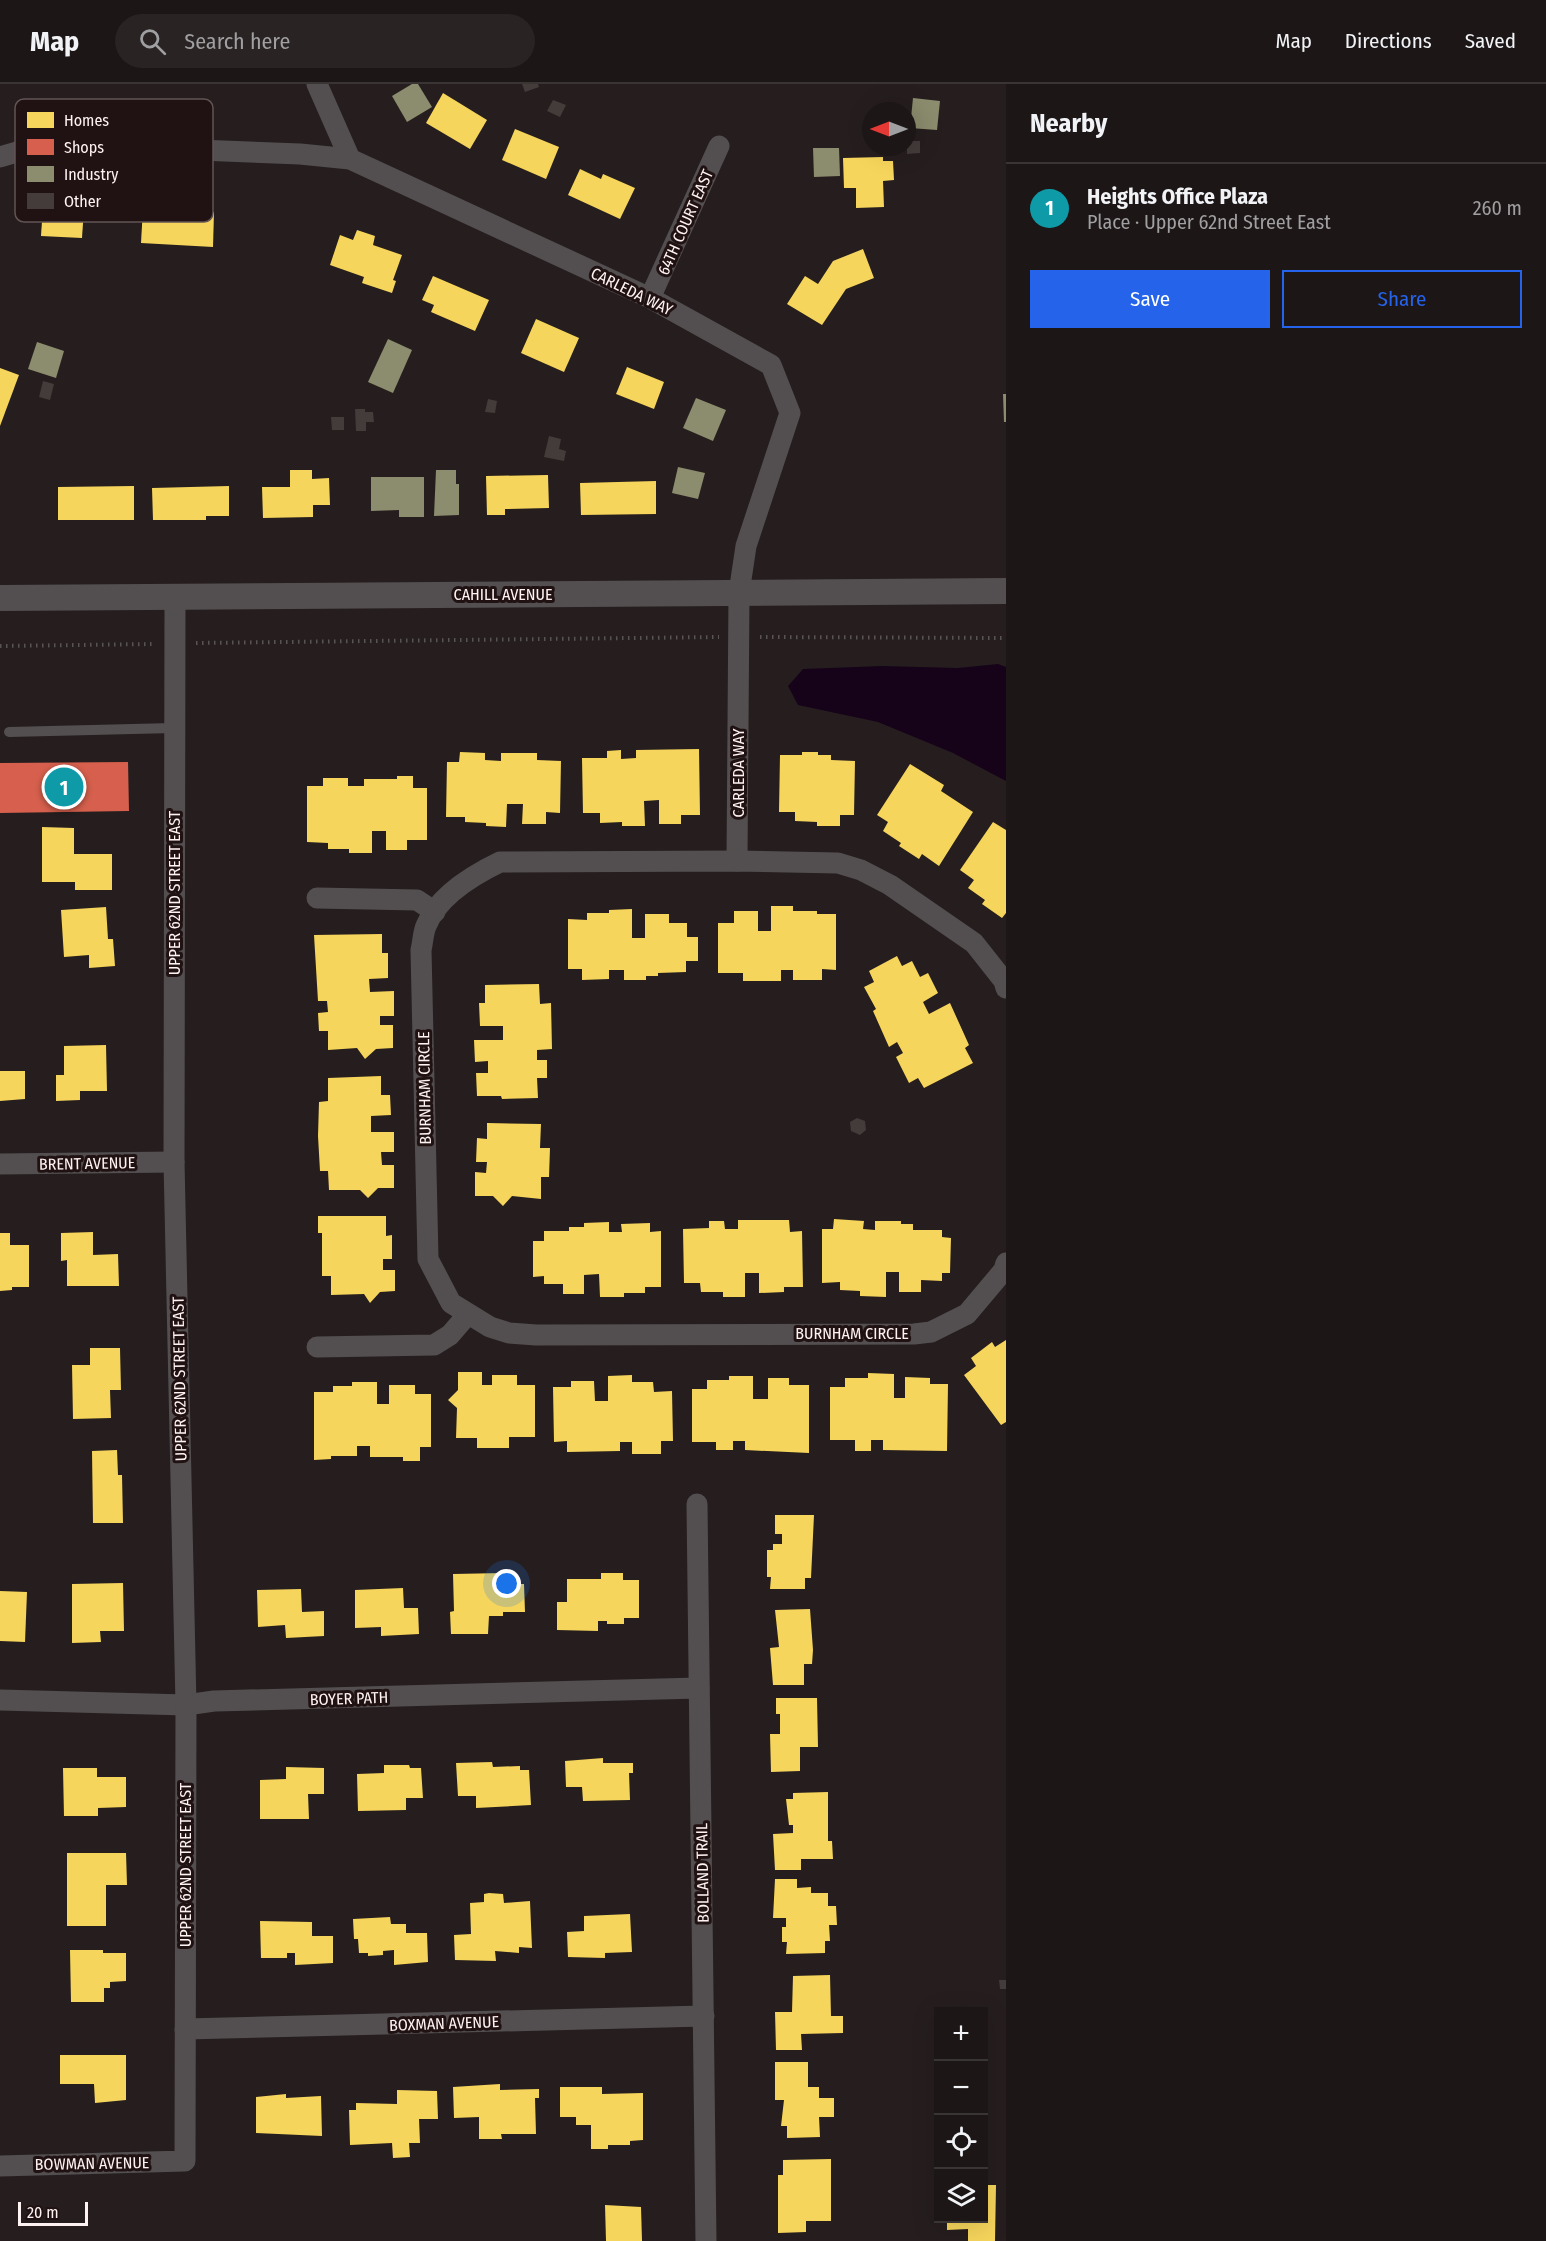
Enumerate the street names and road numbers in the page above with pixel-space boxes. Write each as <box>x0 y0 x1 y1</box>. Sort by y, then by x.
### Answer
street label: 64TH COURT EAST <box>654 166 717 278</box>
street label: CARLEDA WAY <box>588 263 676 319</box>
street label: CAHILL AVENUE <box>454 585 552 604</box>
street label: CARLEDA WAY <box>729 729 748 817</box>
street label: UPPER 62ND STREET EAST <box>165 810 184 975</box>
street label: BURNHAM CIRCLE <box>414 1031 435 1145</box>
street label: BRENT AVENUE <box>39 1153 135 1174</box>
street label: UPPER 62ND STREET EAST <box>169 1296 190 1461</box>
street label: BURNHAM CIRCLE <box>795 1324 909 1343</box>
street label: BOYER PATH <box>310 1688 389 1709</box>
street label: UPPER 62ND STREET EAST <box>176 1782 195 1947</box>
street label: BOLLAND TRAIL <box>692 1823 713 1923</box>
street label: BOXMAN AVENUE <box>389 2012 499 2035</box>
street label: BOWMAN AVENUE <box>35 2153 149 2174</box>

